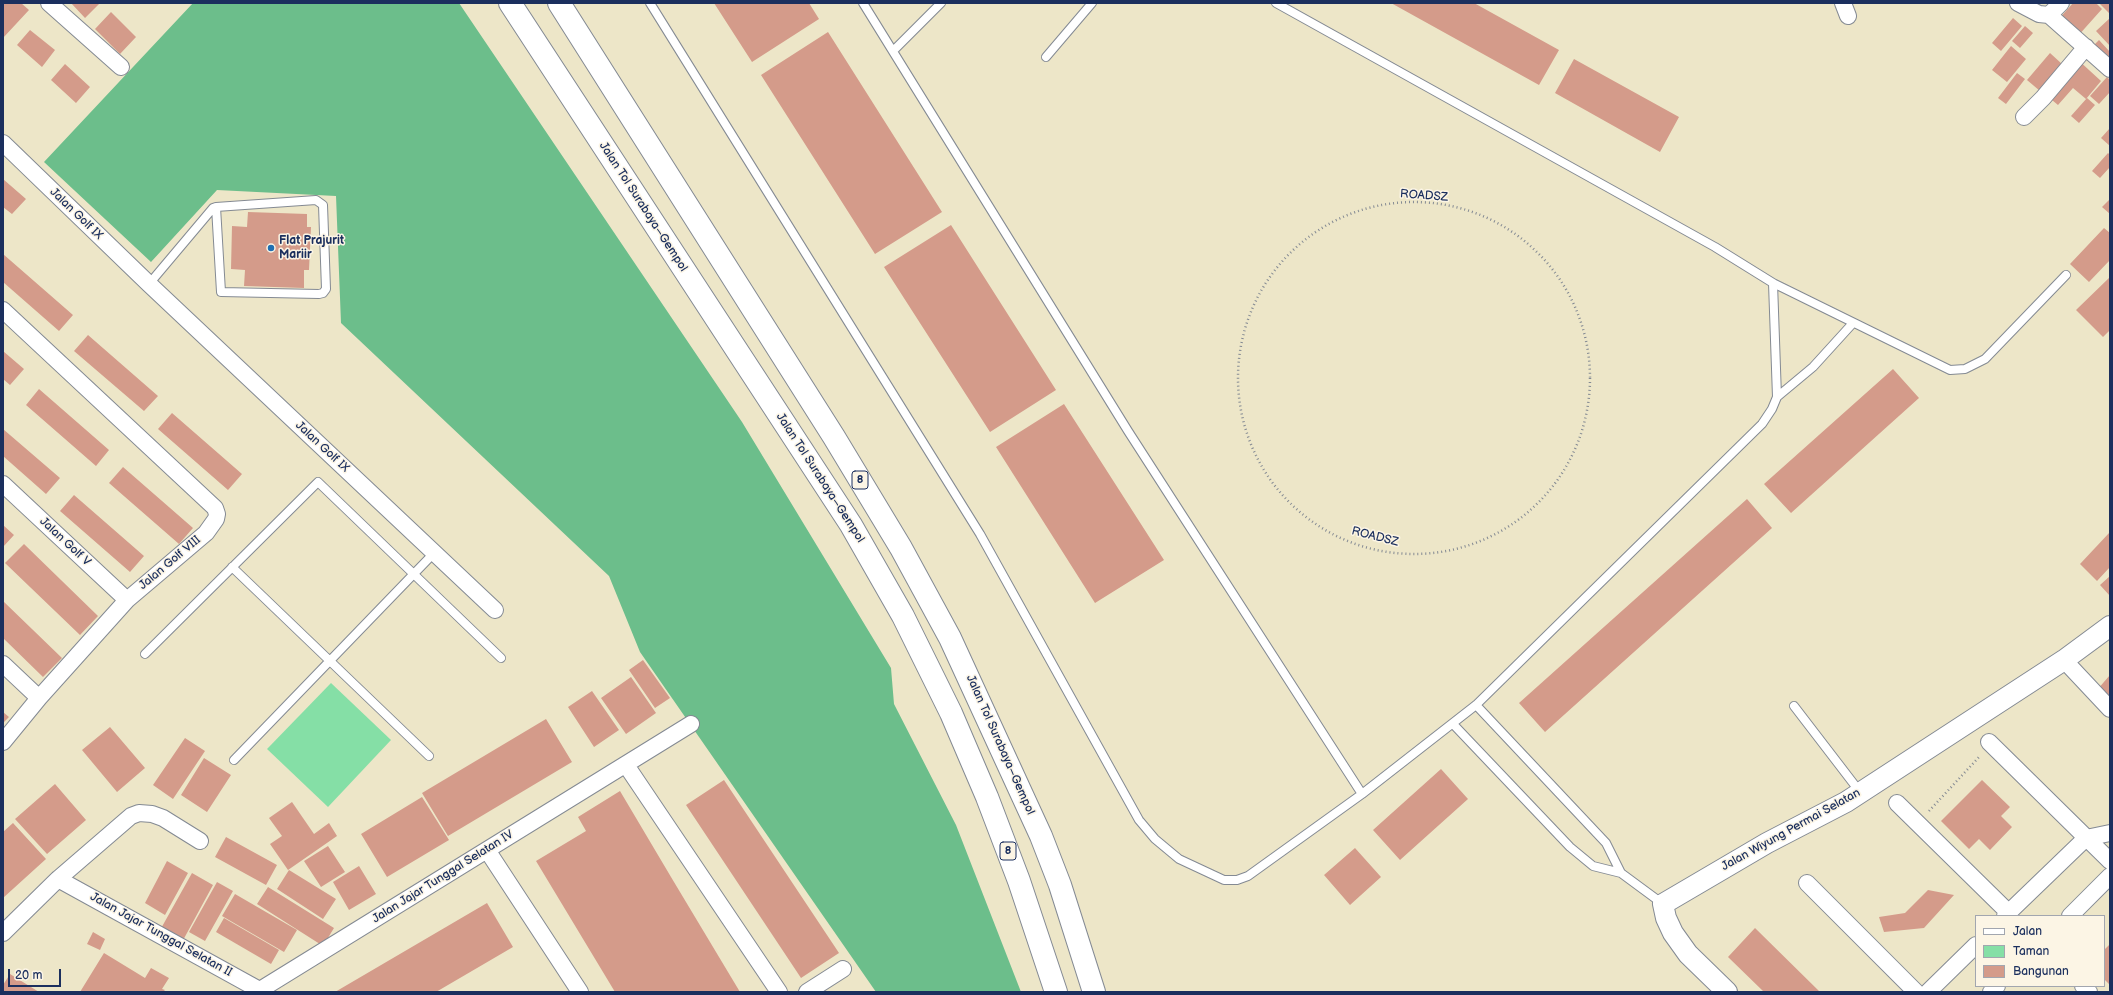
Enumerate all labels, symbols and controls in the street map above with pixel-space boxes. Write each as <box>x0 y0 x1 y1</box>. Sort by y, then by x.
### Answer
street label: Jalan Tol Surabaya–Gempol <box>596 140 690 274</box>
street label: Jalan Golf IX <box>46 185 106 243</box>
street label: ROADSZ <box>1400 187 1448 205</box>
place label: Flat Prajurit Mariir <box>279 234 344 262</box>
marker: Flat Prajurit Mariir <box>266 243 276 253</box>
street label: Jalan Tol Surabaya–Gempol <box>773 411 867 545</box>
street label: Jalan Golf IX <box>292 418 352 476</box>
road number: 8 <box>852 471 868 489</box>
street label: Jalan Golf V <box>36 515 94 569</box>
street label: ROADSZ <box>1350 524 1400 550</box>
street label: Jalan Golf VIII <box>136 533 204 593</box>
street label: Jalan Tol Surabaya–Gempol <box>963 673 1037 817</box>
street label: Jalan Wiyung Permai Selatan <box>1719 786 1863 874</box>
street label: Jalan Jajar Tunggal Selatan IV <box>370 828 516 926</box>
road number: 8 <box>1000 842 1016 860</box>
street label: Jalan Jajar Tunggal Selatan II <box>88 890 234 980</box>
legend <box>1975 915 2105 987</box>
text: Jalan <box>2013 924 2042 939</box>
text: Taman <box>2013 944 2049 959</box>
scale bar <box>10 961 63 987</box>
text: Bangunan <box>2013 964 2069 979</box>
text: 20 m <box>15 968 42 983</box>

